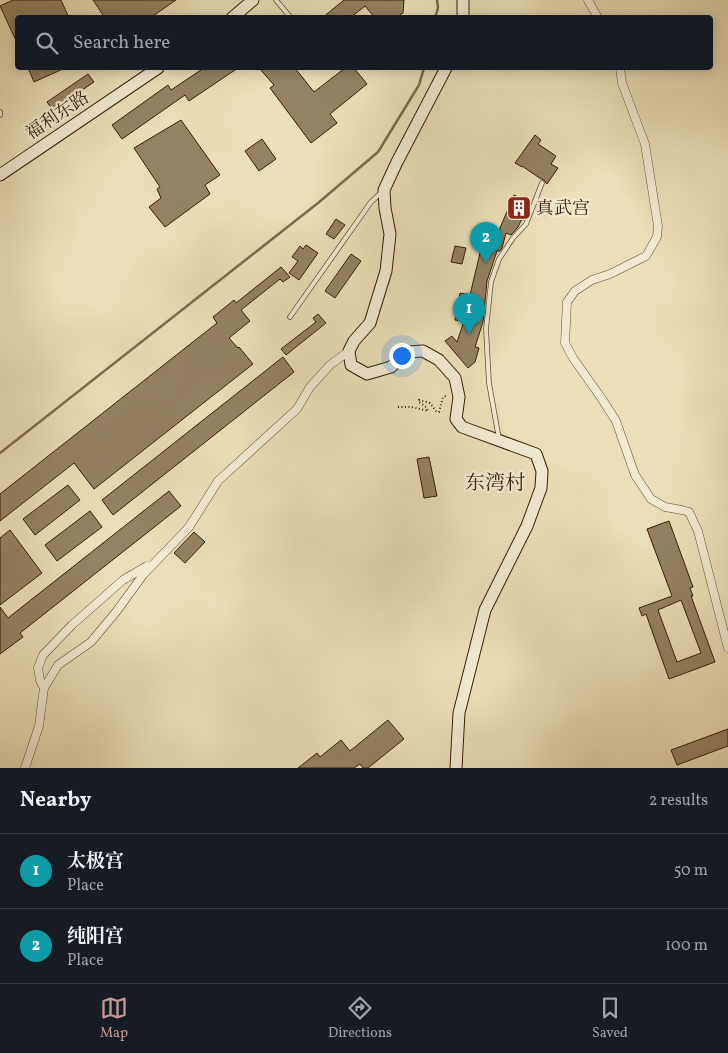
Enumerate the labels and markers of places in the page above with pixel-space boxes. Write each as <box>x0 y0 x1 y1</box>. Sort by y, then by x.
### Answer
building icon: 真武宫 <box>506 195 532 221</box>
place label: 真武宫 <box>536 197 590 222</box>
pin: 2 <box>470 222 502 263</box>
pin: 1 <box>453 293 485 334</box>

